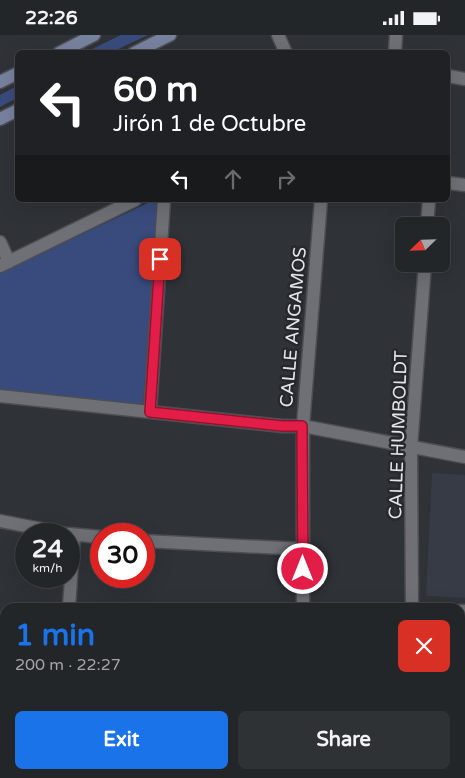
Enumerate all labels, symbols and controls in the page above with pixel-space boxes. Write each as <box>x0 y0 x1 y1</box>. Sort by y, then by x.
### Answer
text: 22:26 <box>25 7 78 29</box>
text: 60 m <box>113 69 198 111</box>
icon: left <box>30 70 95 135</box>
text: Jirón 1 de Octubre <box>113 111 306 137</box>
icon: left <box>166 165 194 193</box>
icon: ahead <box>219 165 247 193</box>
icon: right <box>272 165 300 193</box>
north arrow <box>395 217 450 273</box>
map controls <box>395 217 450 272</box>
pin <box>139 238 181 280</box>
icon: arrive <box>146 245 174 273</box>
street label: CALLE ANGAMOS <box>275 246 311 408</box>
street label: CALLE HUMBOLDT <box>384 350 412 520</box>
speed limit sign: 30 <box>90 523 155 588</box>
text: 24 <box>32 534 63 564</box>
position arrow <box>276 542 328 594</box>
text: km/h <box>32 561 63 575</box>
text: 1 min <box>15 617 95 654</box>
button: close <box>398 620 450 672</box>
text: 200 m · 22:27 <box>15 655 121 675</box>
button: Exit <box>15 711 228 769</box>
button: Share <box>238 711 450 769</box>

